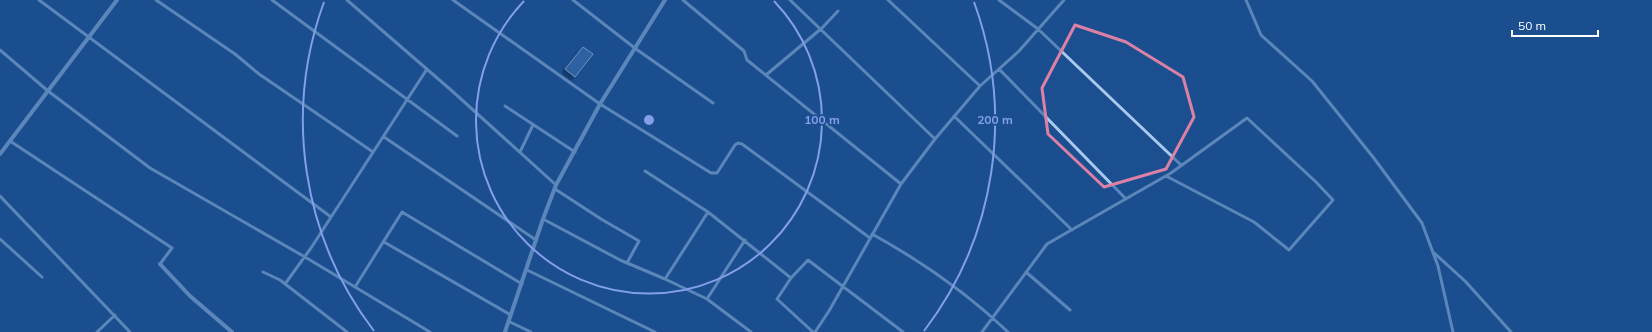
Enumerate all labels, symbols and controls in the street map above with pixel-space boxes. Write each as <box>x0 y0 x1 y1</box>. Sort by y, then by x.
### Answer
scale bar <box>1512 12 1598 38</box>
text: 50 m <box>1518 18 1546 33</box>
text: 100 m <box>804 112 840 127</box>
text: 200 m <box>977 112 1013 127</box>
centre of rings <box>642 113 656 127</box>

